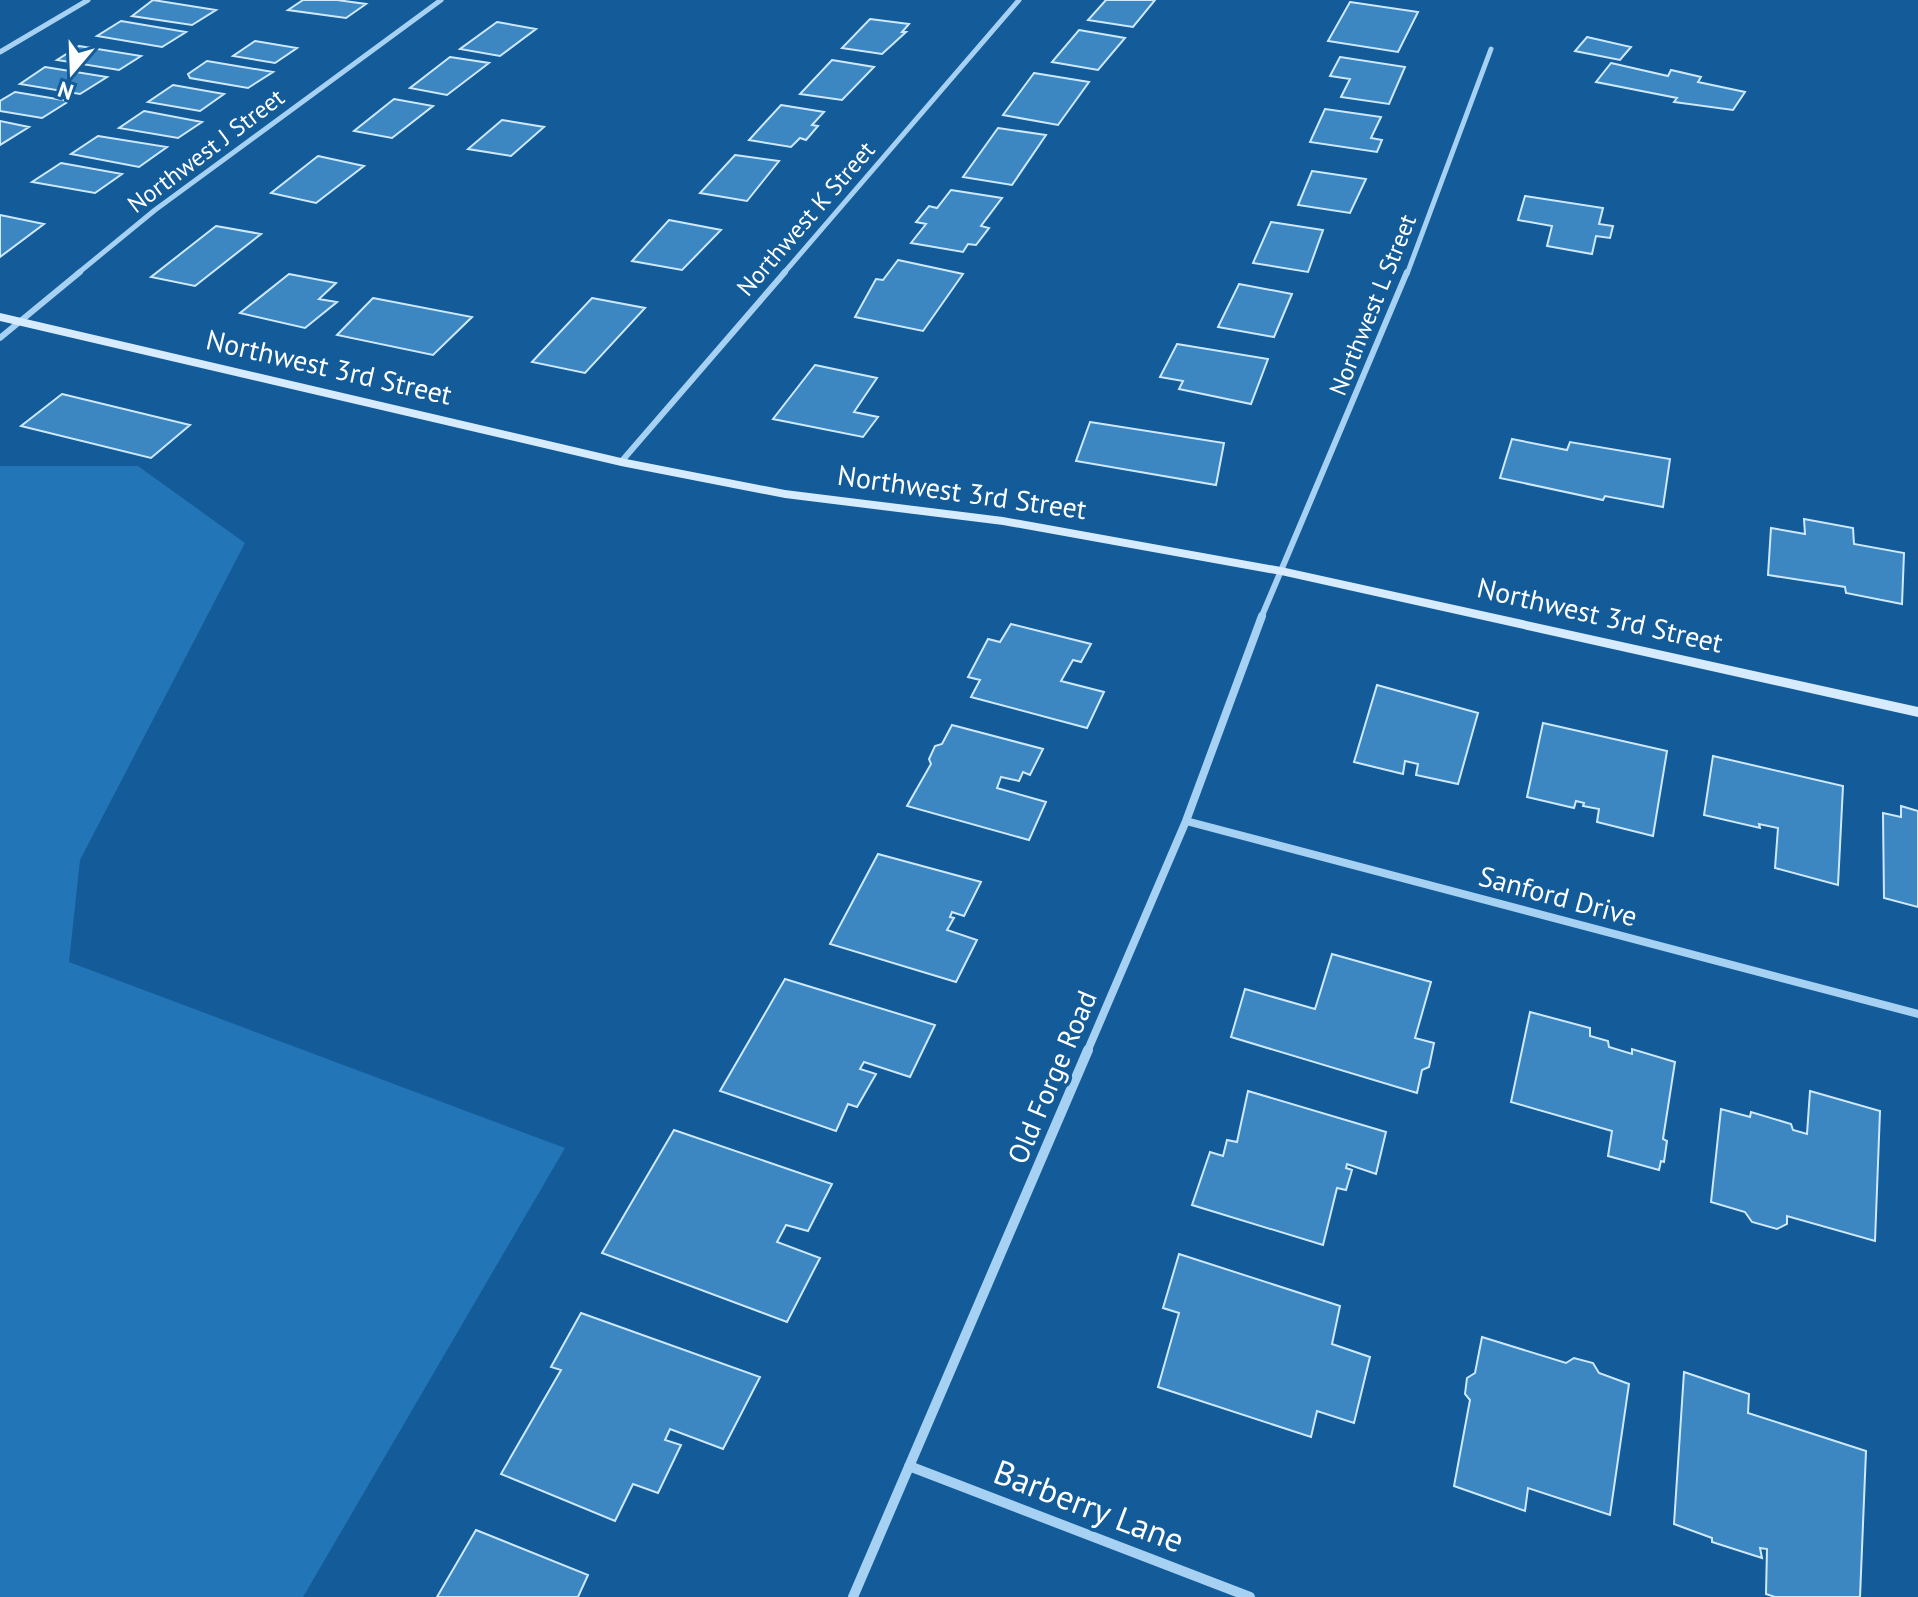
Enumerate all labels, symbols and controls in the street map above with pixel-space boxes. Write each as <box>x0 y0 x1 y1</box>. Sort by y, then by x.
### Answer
north arrow <box>32 32 112 112</box>
text: N <box>54 75 77 107</box>
street label: Northwest J Street <box>121 82 290 220</box>
street label: Northwest K Street <box>730 135 881 302</box>
street label: Northwest L Street <box>1322 210 1423 400</box>
street label: Northwest 3rd Street <box>203 320 456 413</box>
street label: Northwest 3rd Street <box>835 456 1089 527</box>
street label: Northwest 3rd Street <box>1474 568 1727 661</box>
street label: Sanford Drive <box>1475 857 1641 934</box>
street label: Old Forge Road <box>998 984 1105 1169</box>
street label: Barberry Lane <box>988 1449 1191 1562</box>

